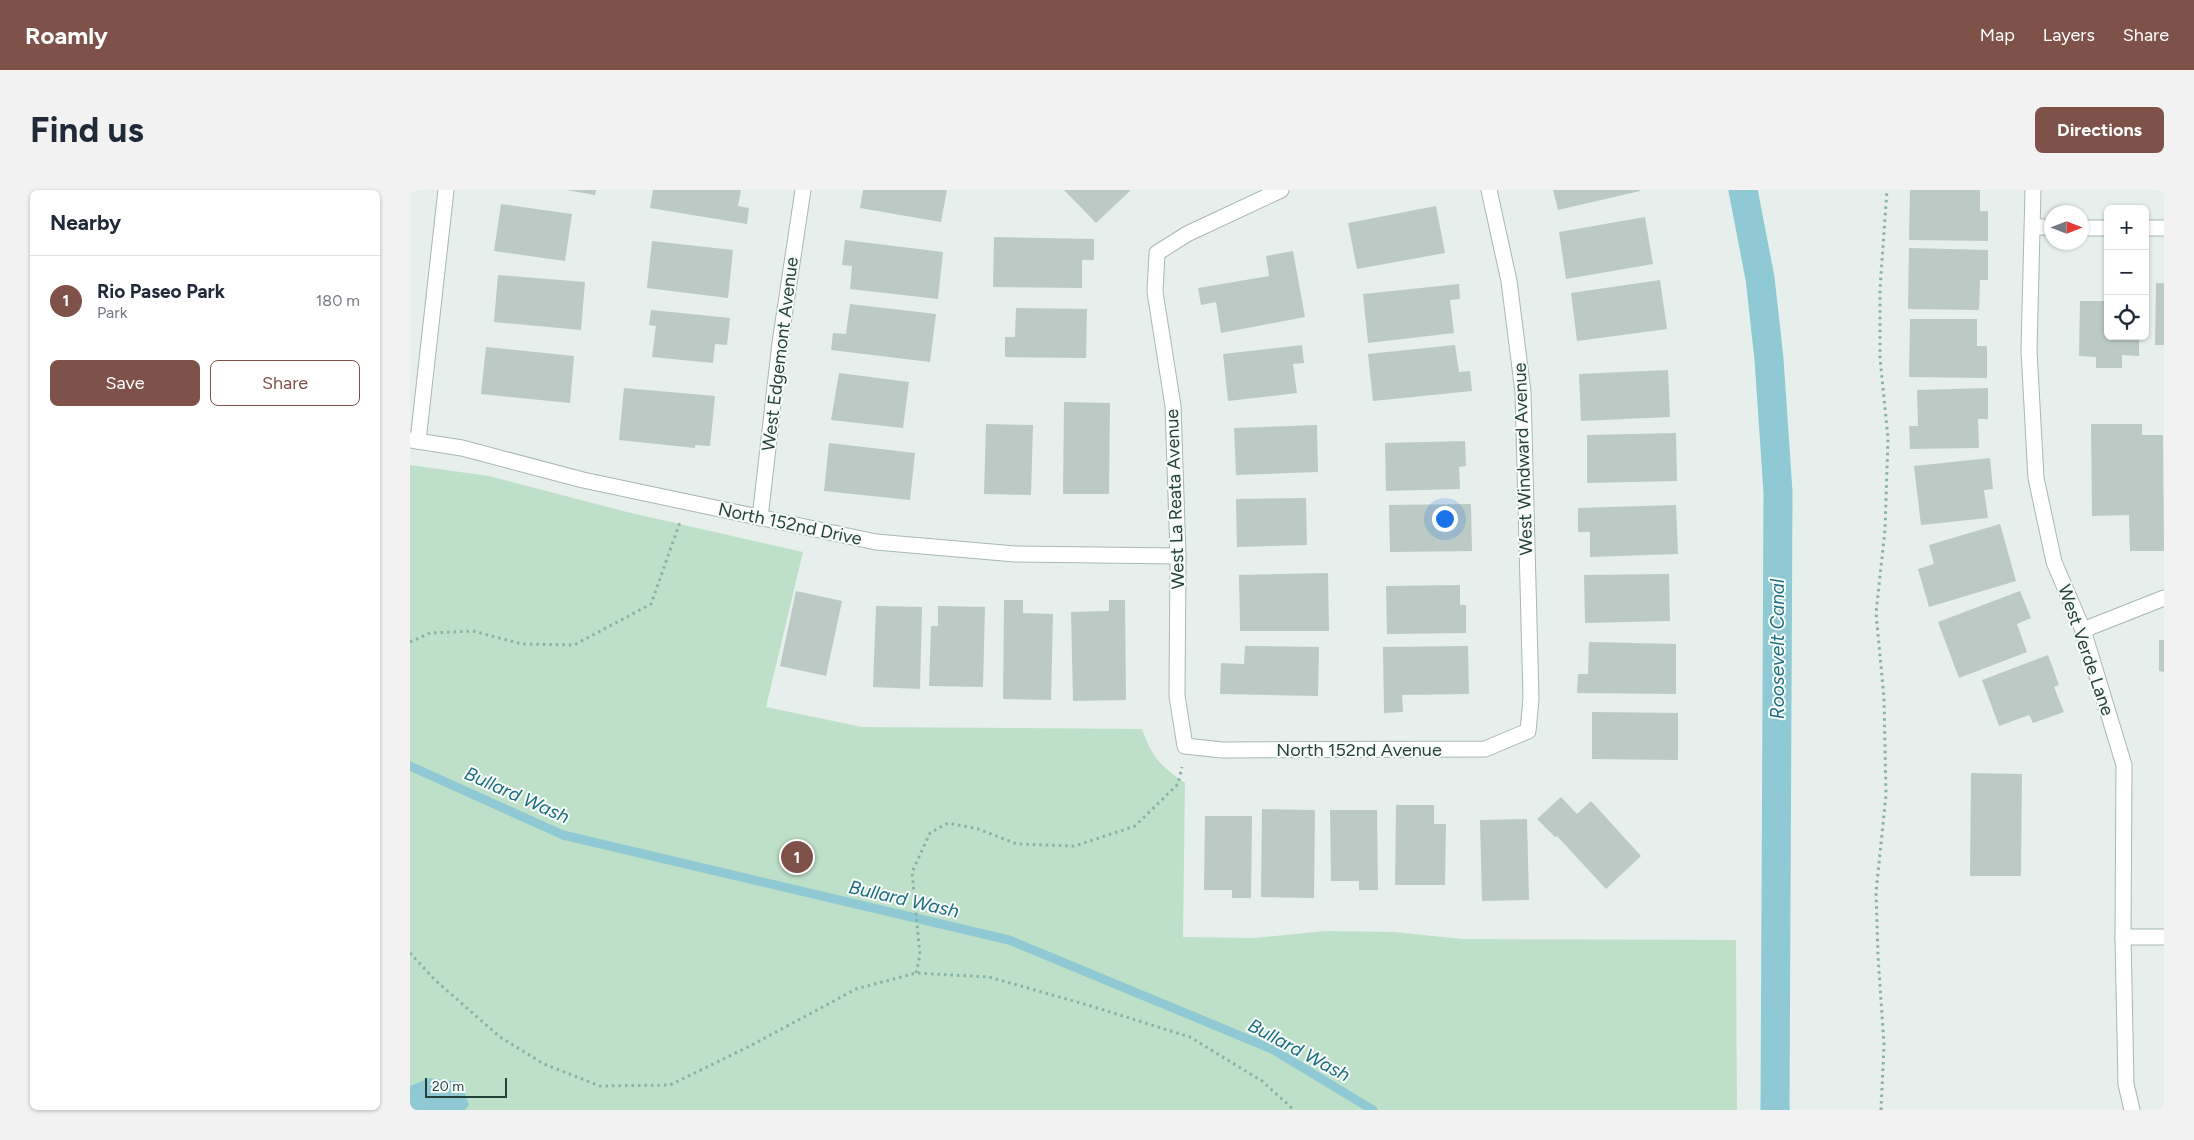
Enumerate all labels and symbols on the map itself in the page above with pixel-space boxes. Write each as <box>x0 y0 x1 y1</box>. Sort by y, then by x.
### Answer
north arrow <box>2044 205 2089 250</box>
street label: West Edgemont Avenue <box>757 255 803 452</box>
street label: West Windward Avenue <box>1509 362 1537 556</box>
street label: West La Reata Avenue <box>1161 408 1189 590</box>
street label: North 152nd Drive <box>716 498 864 550</box>
your location <box>1432 506 1458 532</box>
water label: Roosevelt Canal <box>1766 578 1789 719</box>
street label: West Verde Lane <box>2053 582 2119 718</box>
street label: North 152nd Avenue <box>1276 739 1442 761</box>
water label: Bullard Wash <box>461 762 573 828</box>
pin: 1 <box>781 838 813 876</box>
water label: Bullard Wash <box>847 875 962 923</box>
water label: Bullard Wash <box>1244 1013 1354 1087</box>
scale bar <box>425 1075 508 1098</box>

